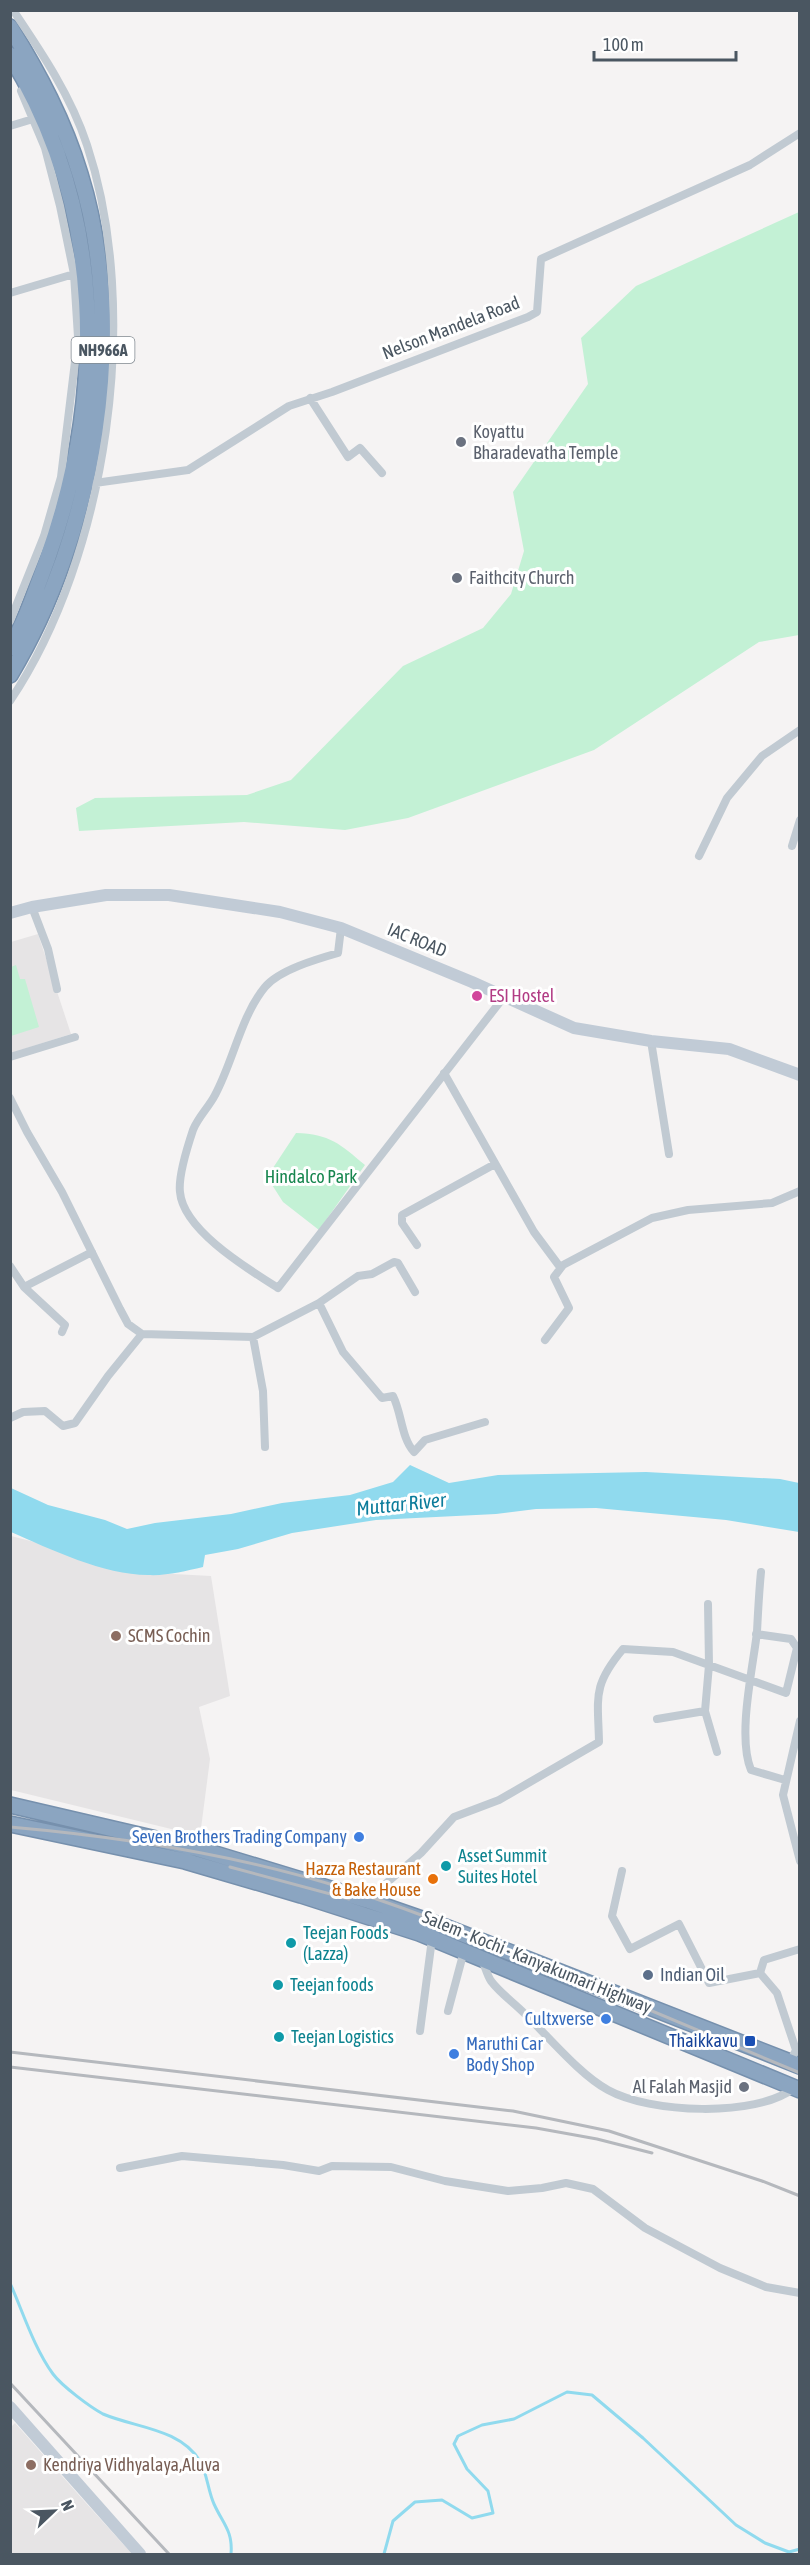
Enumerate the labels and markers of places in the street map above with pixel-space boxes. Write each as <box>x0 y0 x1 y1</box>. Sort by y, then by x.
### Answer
place label: Koyattu Bharadevatha Temple <box>473 421 618 463</box>
marker: Koyattu Bharadevatha Temple <box>454 435 468 449</box>
place label: Faithcity Church <box>469 567 574 588</box>
marker: Faithcity Church <box>450 571 464 585</box>
place label: ESI Hostel <box>489 985 555 1006</box>
marker: ESI Hostel <box>470 989 484 1003</box>
place label: SCMS Cochin <box>128 1625 211 1646</box>
marker: SCMS Cochin <box>109 1629 123 1643</box>
place label: Seven Brothers Trading Company <box>132 1826 347 1847</box>
marker: Seven Brothers Trading Company <box>352 1830 366 1844</box>
place label: Asset Summit Suites Hotel <box>458 1845 547 1887</box>
place label: Hazza Restaurant & Bake House <box>305 1858 421 1900</box>
marker: Asset Summit Suites Hotel <box>439 1859 453 1873</box>
marker: Hazza Restaurant & Bake House <box>426 1872 440 1886</box>
place label: Teejan Foods (Lazza) <box>303 1922 388 1964</box>
marker: Teejan Foods (Lazza) <box>284 1936 298 1950</box>
place label: Indian Oil <box>660 1964 725 1985</box>
marker: Indian Oil <box>641 1968 655 1982</box>
place label: Teejan foods <box>290 1974 374 1995</box>
marker: Teejan foods <box>271 1978 285 1992</box>
place label: Cultxverse <box>525 2008 594 2029</box>
marker: Cultxverse <box>599 2012 613 2026</box>
place label: Teejan Logistics <box>291 2026 394 2047</box>
marker: Teejan Logistics <box>272 2030 286 2044</box>
place label: Thaikkavu <box>669 2030 738 2051</box>
place label: Maruthi Car Body Shop <box>466 2033 543 2075</box>
marker: Thaikkavu <box>743 2034 757 2048</box>
marker: Maruthi Car Body Shop <box>447 2047 461 2061</box>
place label: Al Falah Masjid <box>633 2076 732 2097</box>
marker: Al Falah Masjid <box>737 2080 751 2094</box>
place label: Kendriya Vidhyalaya,Aluva <box>43 2454 220 2475</box>
marker: Kendriya Vidhyalaya,Aluva <box>24 2458 38 2472</box>

